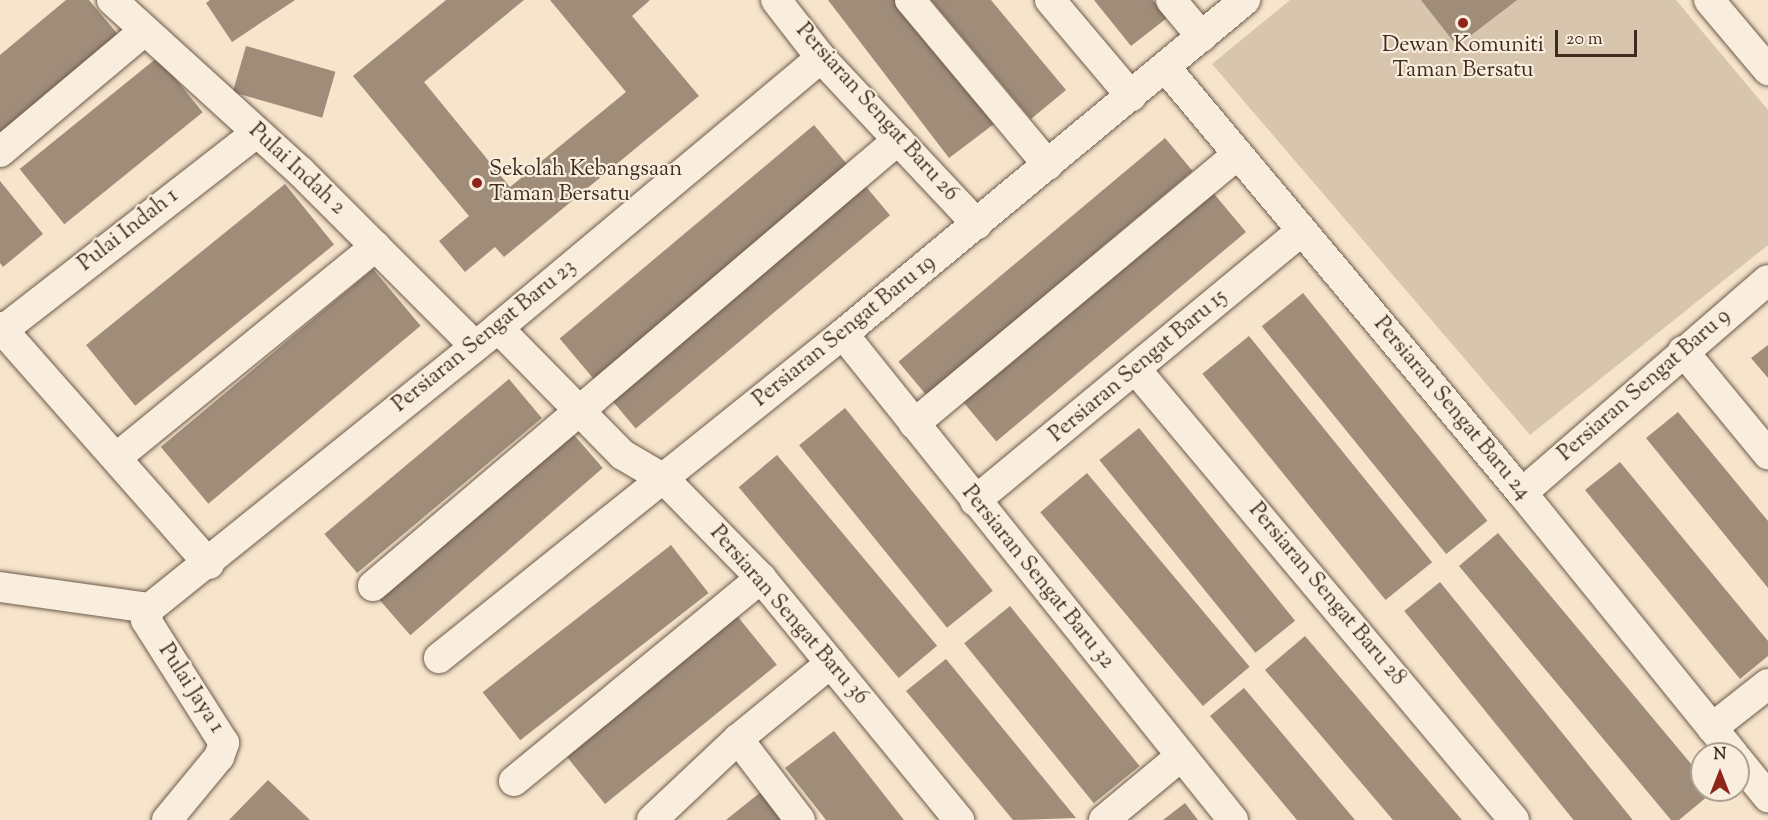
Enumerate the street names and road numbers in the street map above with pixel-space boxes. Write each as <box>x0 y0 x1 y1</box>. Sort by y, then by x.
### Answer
street label: Persiaran Sengat Baru 26 <box>789 19 963 207</box>
street label: Pulai Indah 2 <box>242 119 350 221</box>
street label: Pulai Indah 1 <box>74 184 184 278</box>
street label: Persiaran Sengat Baru 19 <box>748 250 942 414</box>
street label: Persiaran Sengat Baru 23 <box>388 255 582 419</box>
street label: Persiaran Sengat Baru 15 <box>1045 285 1233 449</box>
street label: Persiaran Sengat Baru 9 <box>1553 304 1737 468</box>
street label: Persiaran Sengat Baru 24 <box>1367 312 1535 506</box>
street label: Persiaran Sengat Baru 32 <box>955 481 1119 675</box>
street label: Persiaran Sengat Baru 28 <box>1242 498 1410 692</box>
street label: Persiaran Sengat Baru 36 <box>703 521 873 711</box>
street label: Pulai Jaya 1 <box>151 639 229 739</box>

